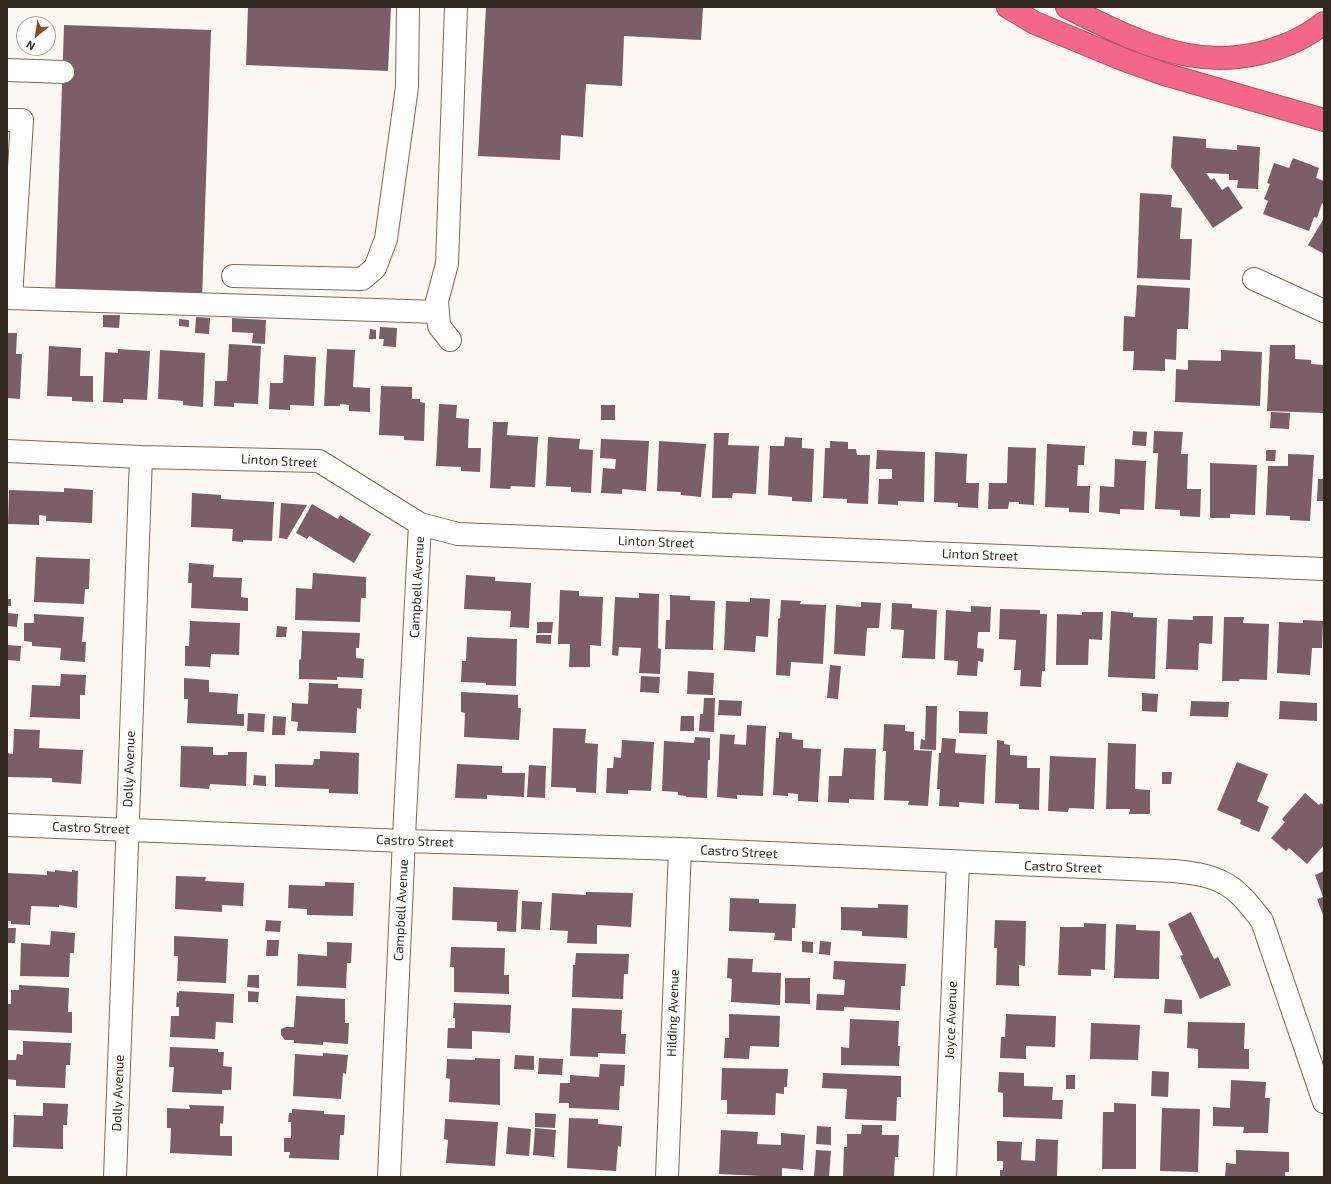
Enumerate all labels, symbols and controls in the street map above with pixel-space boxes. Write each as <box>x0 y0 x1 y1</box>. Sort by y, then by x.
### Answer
north arrow <box>16 16 56 56</box>
text: N <box>24 38 37 54</box>
street label: Linton Street <box>240 451 318 471</box>
street label: Linton Street <box>618 533 694 551</box>
street label: Campbell Avenue <box>407 536 427 638</box>
street label: Linton Street <box>942 546 1018 564</box>
street label: Dolly Avenue <box>120 730 138 808</box>
street label: Castro Street <box>52 819 130 837</box>
street label: Castro Street <box>376 832 454 850</box>
street label: Castro Street <box>700 842 778 862</box>
street label: Castro Street <box>1024 858 1102 876</box>
street label: Campbell Avenue <box>391 859 411 961</box>
street label: Hilding Avenue <box>664 969 682 1057</box>
street label: Joyce Avenue <box>942 981 960 1059</box>
street label: Dolly Avenue <box>109 1054 127 1132</box>

